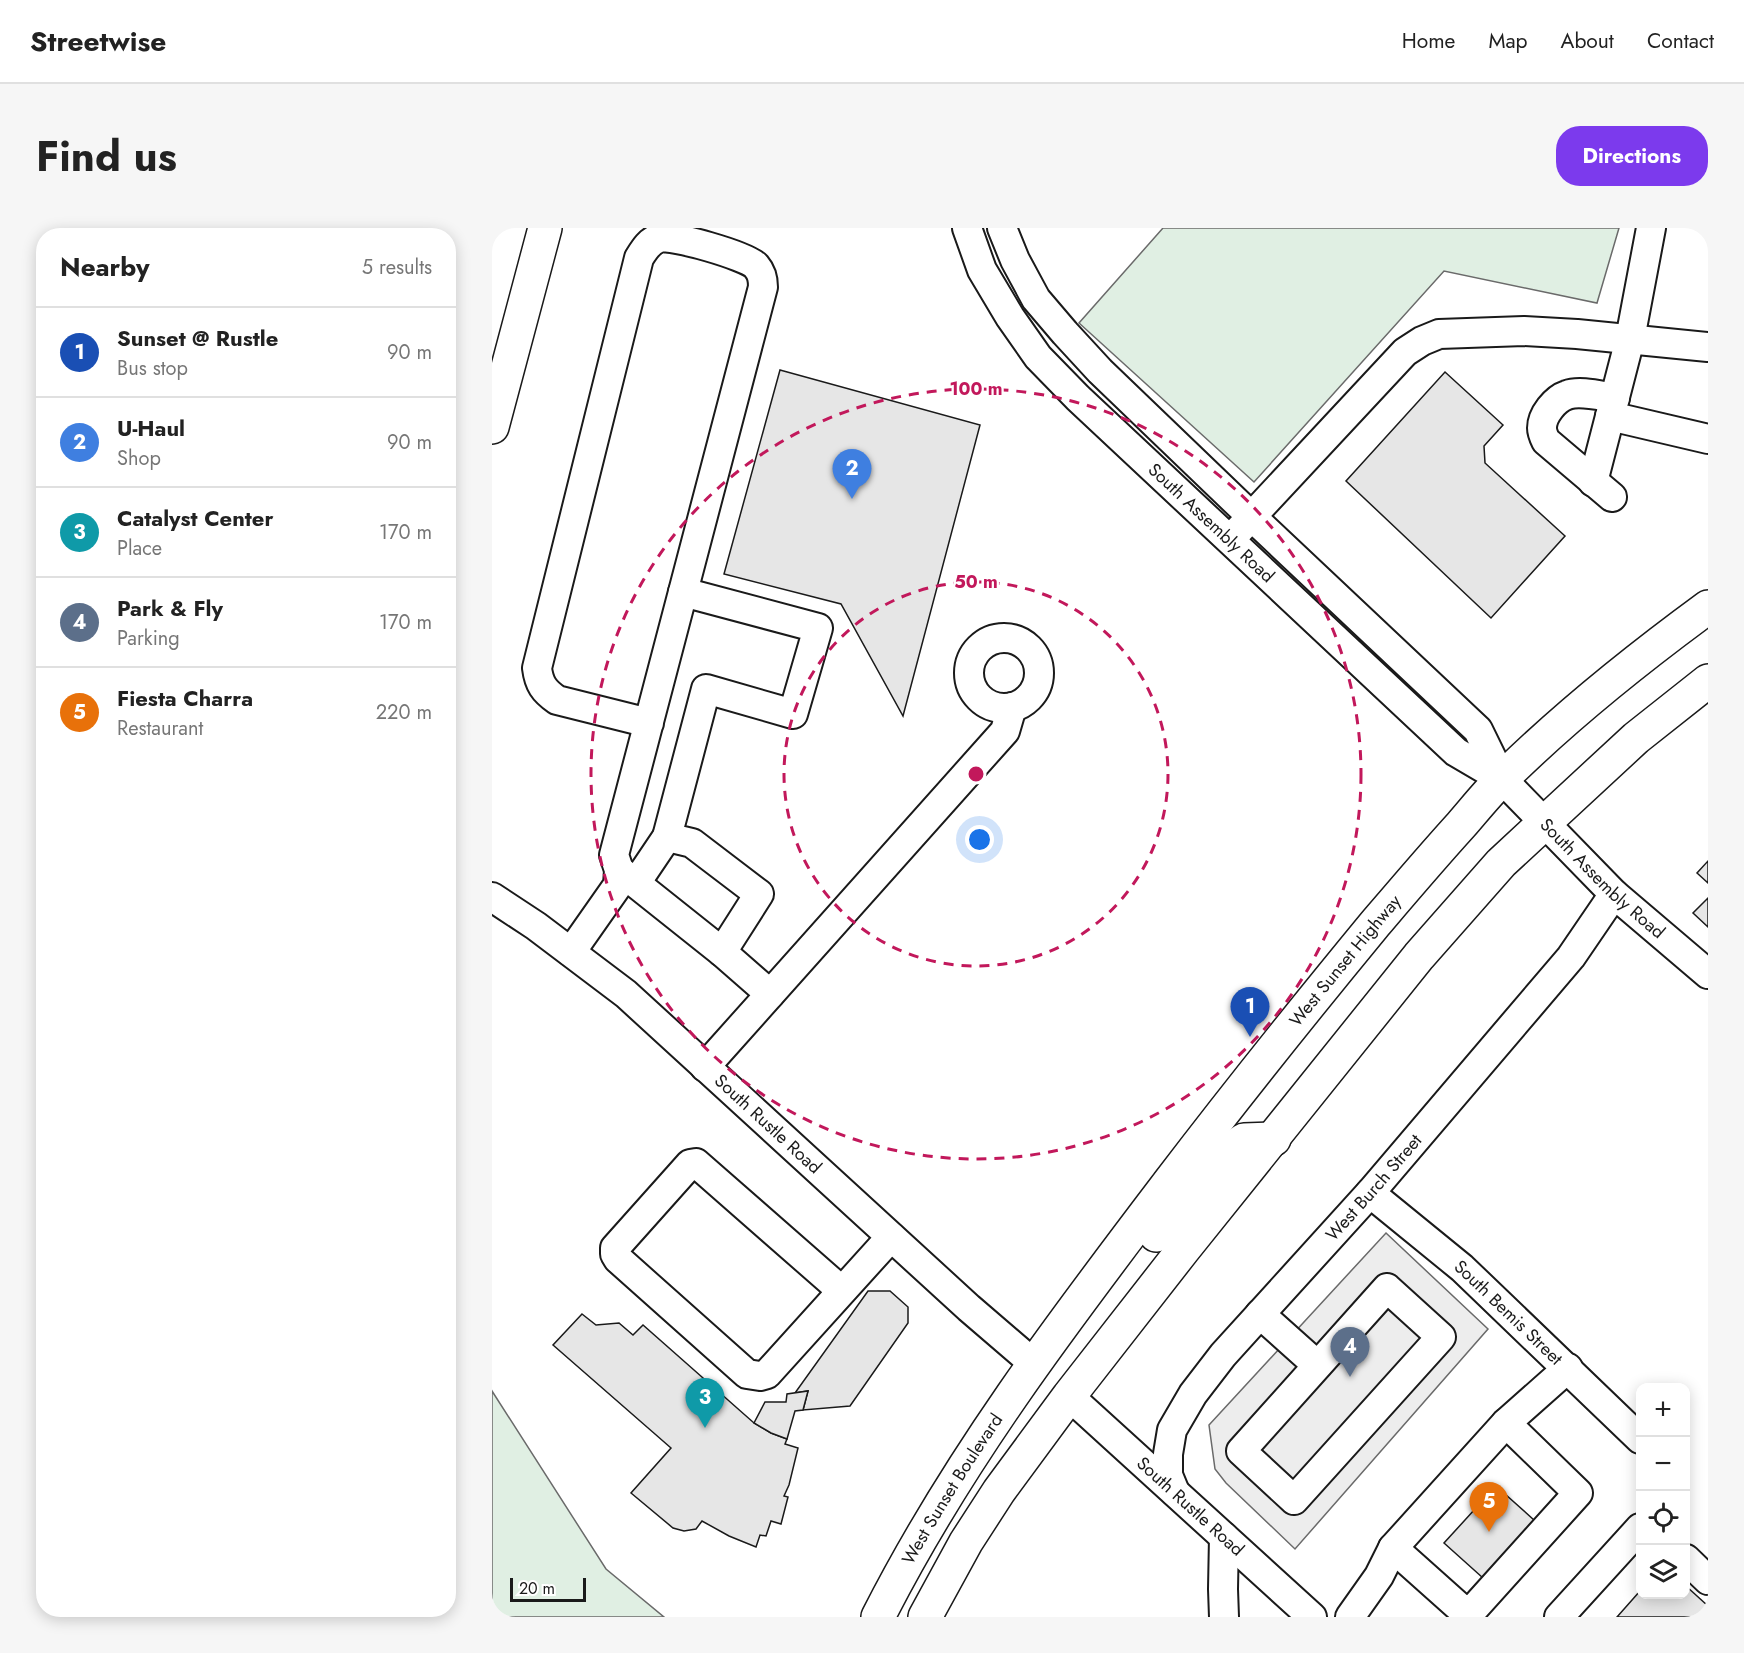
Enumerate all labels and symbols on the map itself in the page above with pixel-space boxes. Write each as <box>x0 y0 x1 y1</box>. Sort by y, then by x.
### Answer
text: 100 m <box>949 376 1003 402</box>
pin: 2 <box>832 450 872 499</box>
street label: South Assembly Road <box>1142 457 1280 589</box>
text: 50 m <box>954 569 998 595</box>
centre of rings <box>966 764 986 784</box>
street label: South Assembly Road <box>1534 812 1671 945</box>
your location <box>965 825 994 854</box>
street label: West Sunset Highway <box>1283 889 1407 1032</box>
pin: 1 <box>1230 988 1269 1037</box>
street label: South Rustle Road <box>709 1068 827 1180</box>
street label: West Burch Street <box>1320 1128 1428 1247</box>
street label: South Bemis Street <box>1449 1254 1569 1372</box>
pin: 4 <box>1330 1328 1370 1377</box>
pin: 3 <box>686 1378 724 1428</box>
street label: West Sunset Boulevard <box>896 1408 1009 1569</box>
street label: South Rustle Road <box>1131 1451 1250 1562</box>
pin: 5 <box>1470 1482 1508 1532</box>
scale bar <box>510 1575 586 1602</box>

